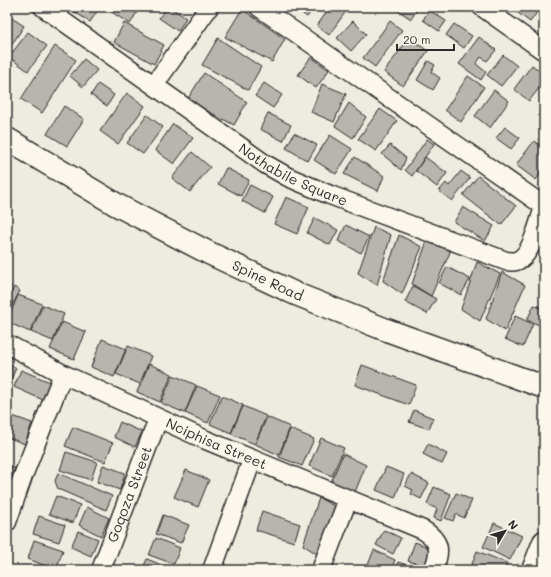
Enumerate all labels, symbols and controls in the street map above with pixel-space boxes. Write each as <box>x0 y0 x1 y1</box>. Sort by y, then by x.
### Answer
scale bar <box>397 26 454 52</box>
text: 20 m <box>403 31 431 47</box>
street label: Nothabile Square <box>235 138 351 210</box>
street label: Spine Road <box>229 255 306 305</box>
street label: Nciphisa Street <box>163 413 270 473</box>
street label: Goqoza Street <box>102 443 156 545</box>
north arrow <box>485 511 525 551</box>
text: N <box>505 517 522 532</box>

